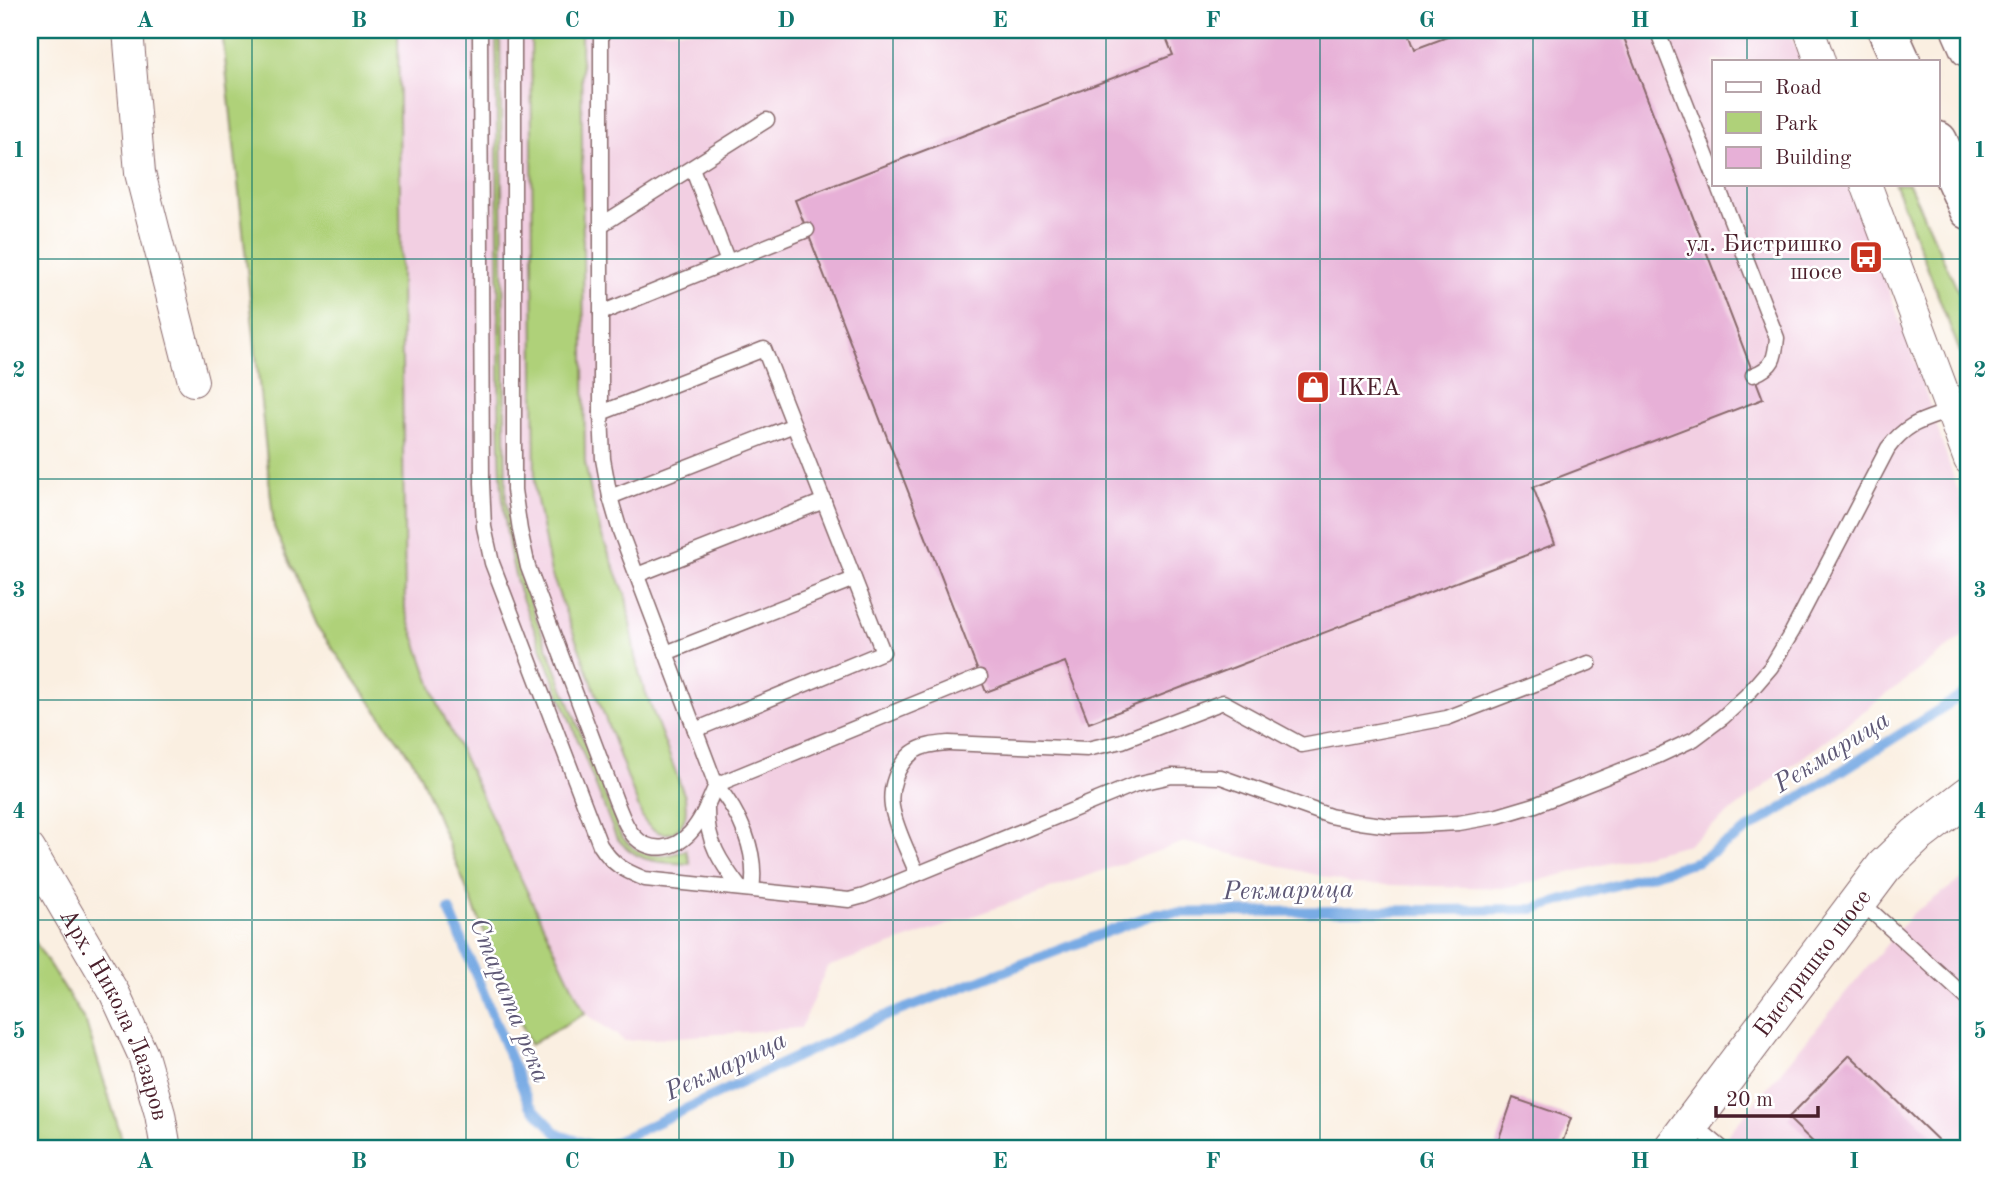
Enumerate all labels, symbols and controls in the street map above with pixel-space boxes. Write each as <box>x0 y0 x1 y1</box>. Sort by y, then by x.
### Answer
text: A <box>136 9 154 32</box>
text: B <box>351 9 367 32</box>
text: C <box>564 9 580 32</box>
text: D <box>777 9 795 32</box>
text: E <box>992 9 1008 32</box>
text: F <box>1205 9 1221 32</box>
text: G <box>1419 9 1435 32</box>
text: H <box>1631 9 1649 32</box>
text: I <box>1849 9 1859 32</box>
legend <box>1712 60 1940 186</box>
text: Road <box>1775 78 1822 99</box>
text: Park <box>1775 114 1818 135</box>
text: 1 <box>12 139 26 162</box>
text: 1 <box>1973 139 1987 162</box>
text: Building <box>1775 148 1852 169</box>
place label: ул. Бистришко шосе <box>1686 233 1842 285</box>
bus stop icon: ул. Бистришко шосе <box>1847 238 1885 276</box>
text: 2 <box>12 359 26 382</box>
text: 2 <box>1973 359 1987 382</box>
shop icon: IKEA <box>1294 368 1332 406</box>
place label: IKEA <box>1338 377 1401 401</box>
text: 3 <box>12 579 26 602</box>
text: 3 <box>1973 579 1987 602</box>
water label: Рекмарица <box>1769 707 1895 799</box>
text: 4 <box>12 800 26 823</box>
text: 4 <box>1973 800 1987 823</box>
water label: Рекмарица <box>1221 877 1354 905</box>
street label: Бистришко шосе <box>1751 886 1877 1042</box>
street label: Арх. Никола Лазаров <box>54 905 171 1122</box>
water label: Старата река <box>464 915 554 1087</box>
text: 5 <box>12 1020 26 1043</box>
text: 5 <box>1973 1020 1987 1043</box>
water label: Рекмарица <box>660 1027 791 1107</box>
scale bar <box>1716 1074 1817 1118</box>
text: 20 m <box>1726 1090 1773 1111</box>
text: A <box>136 1150 154 1173</box>
text: B <box>351 1150 367 1173</box>
text: C <box>564 1150 580 1173</box>
text: D <box>777 1150 795 1173</box>
text: E <box>992 1150 1008 1173</box>
text: F <box>1205 1150 1221 1173</box>
text: G <box>1419 1150 1435 1173</box>
text: H <box>1631 1150 1649 1173</box>
text: I <box>1849 1150 1859 1173</box>

